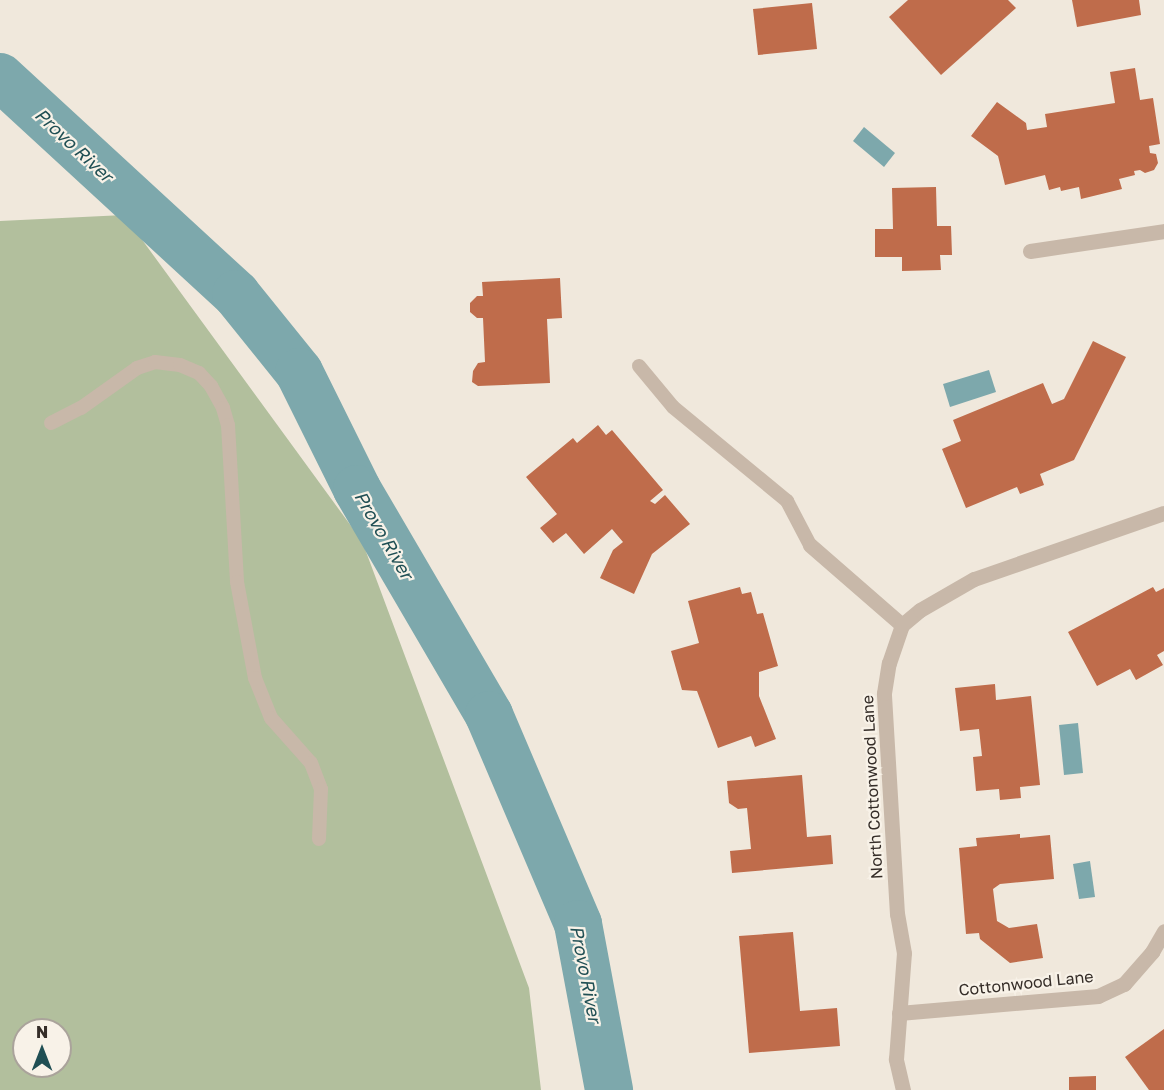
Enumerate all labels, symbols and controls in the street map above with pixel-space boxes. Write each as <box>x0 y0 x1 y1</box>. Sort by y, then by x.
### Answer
water label: Provo River <box>31 104 117 186</box>
water label: Provo River <box>350 487 418 583</box>
street label: North Cottonwood Lane <box>858 695 886 879</box>
water label: Provo River <box>566 924 606 1024</box>
street label: Cottonwood Lane <box>958 966 1094 1000</box>
north arrow <box>12 1018 72 1078</box>
text: N <box>36 1022 48 1042</box>

